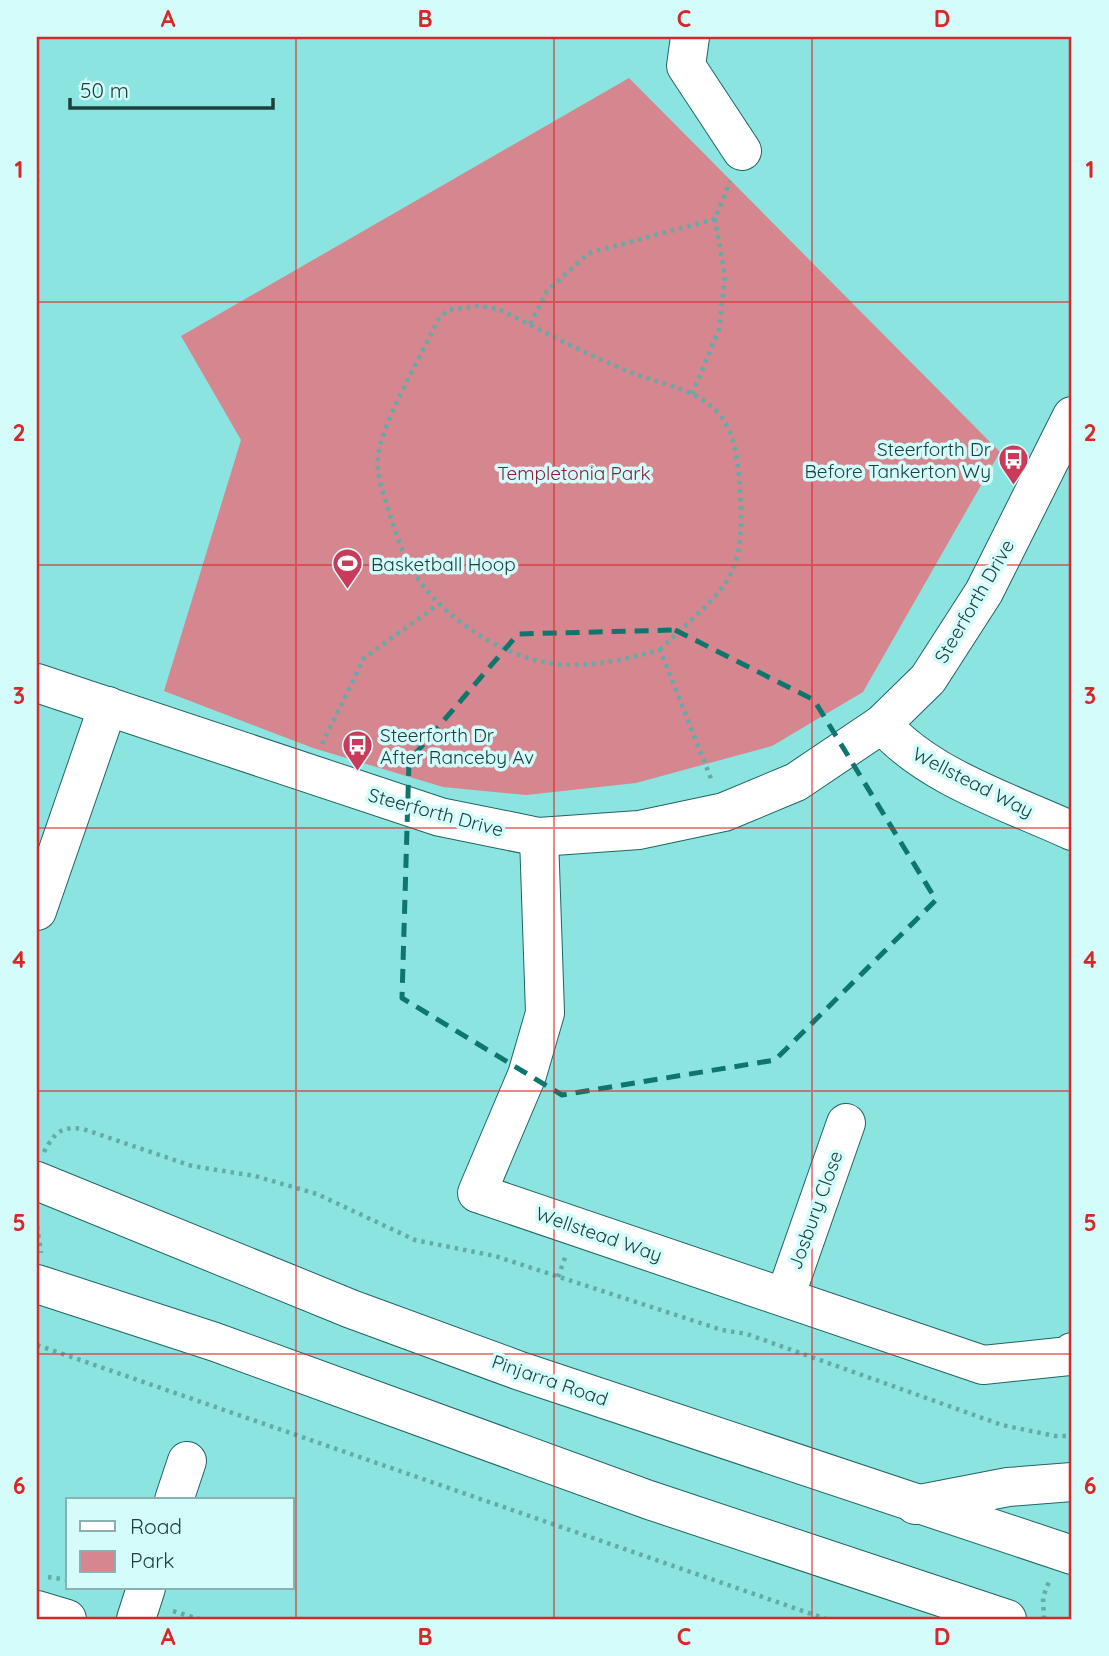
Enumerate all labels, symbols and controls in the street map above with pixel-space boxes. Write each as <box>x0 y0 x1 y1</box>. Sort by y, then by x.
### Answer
text: A <box>161 4 176 33</box>
text: B <box>417 4 433 33</box>
text: C <box>677 4 691 33</box>
text: D <box>934 4 950 33</box>
scale bar <box>70 66 273 110</box>
text: 50 m <box>80 77 129 103</box>
text: 1 <box>15 155 23 184</box>
text: 1 <box>1086 155 1094 184</box>
text: 2 <box>12 418 26 447</box>
text: 2 <box>1083 418 1097 447</box>
place label: Steerforth Dr Before Tankerton Wy <box>804 437 992 483</box>
bus stop icon: Steerforth Dr Before Tankerton Wy <box>997 443 1031 487</box>
park label: Templetonia Park <box>497 461 651 485</box>
street label: Steerforth Drive <box>929 535 1019 667</box>
sports icon: Basketball Hoop <box>331 547 365 591</box>
place label: Basketball Hoop <box>371 552 516 576</box>
text: 3 <box>13 681 25 710</box>
text: 3 <box>1084 681 1096 710</box>
place label: Steerforth Dr After Ranceby Av <box>380 723 534 769</box>
bus stop icon: Steerforth Dr After Ranceby Av <box>340 729 374 773</box>
street label: Wellstead Way <box>909 741 1037 823</box>
street label: Steerforth Drive <box>366 782 506 842</box>
text: 4 <box>12 945 26 974</box>
text: 4 <box>1083 945 1097 974</box>
street label: Josbury Close <box>782 1147 848 1273</box>
street label: Wellstead Way <box>533 1201 665 1267</box>
text: 5 <box>12 1208 26 1237</box>
text: 5 <box>1083 1208 1097 1237</box>
street label: Pinjarra Road <box>489 1349 611 1411</box>
text: 6 <box>13 1471 25 1500</box>
text: 6 <box>1084 1471 1096 1500</box>
legend <box>66 1498 294 1590</box>
text: Road <box>130 1513 182 1539</box>
text: Park <box>130 1547 174 1573</box>
text: A <box>161 1622 176 1651</box>
text: B <box>417 1622 433 1651</box>
text: C <box>677 1622 691 1651</box>
text: D <box>934 1622 950 1651</box>

